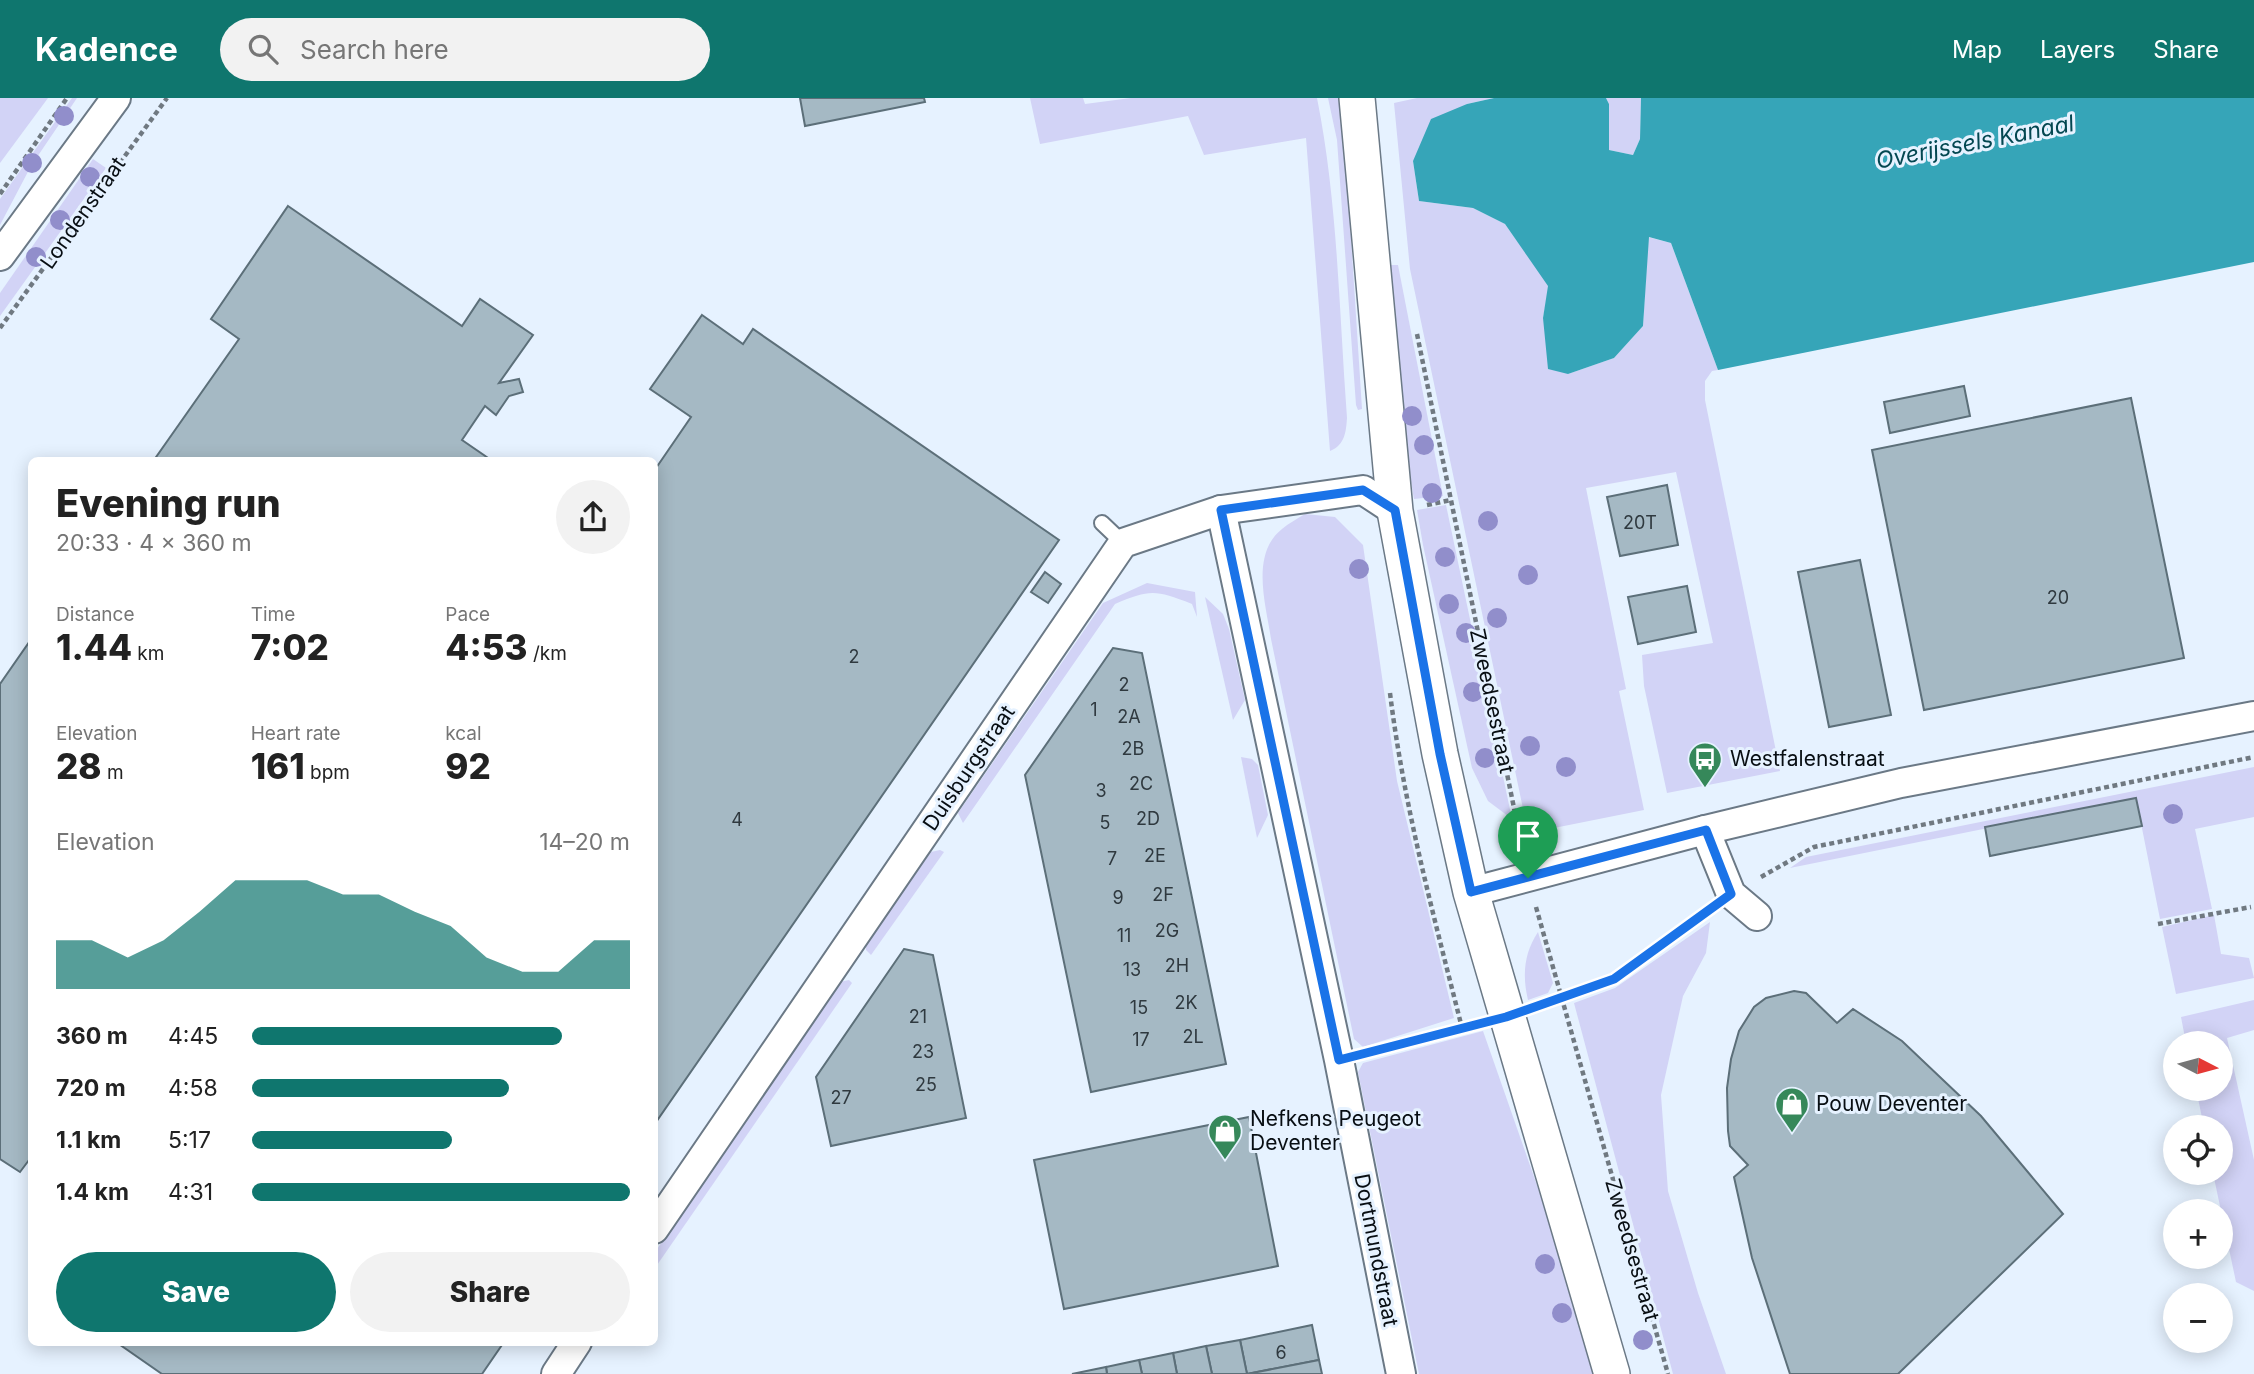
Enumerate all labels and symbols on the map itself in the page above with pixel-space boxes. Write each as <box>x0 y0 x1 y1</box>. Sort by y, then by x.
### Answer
water label: Overijssels Kanaal <box>1874 109 2077 175</box>
street label: Londenstraat <box>35 152 130 273</box>
house number: 20T <box>1623 512 1657 533</box>
house number: 20 <box>2047 587 2069 608</box>
street label: Zweedsestraat <box>1465 626 1520 776</box>
house number: 2 <box>849 646 859 667</box>
house number: 2 <box>1119 674 1129 695</box>
house number: 1 <box>1090 699 1098 720</box>
street label: Duisburgstraat <box>917 700 1020 835</box>
house number: 2A <box>1117 706 1141 727</box>
house number: 2B <box>1122 738 1144 759</box>
bus stop icon: Westfalenstraat <box>1686 740 1724 789</box>
place label: Westfalenstraat <box>1730 746 1885 771</box>
house number: 2C <box>1129 773 1153 794</box>
house number: 3 <box>1095 780 1107 801</box>
pin <box>1498 806 1558 878</box>
house number: 2D <box>1136 808 1160 829</box>
house number: 4 <box>731 809 743 830</box>
house number: 5 <box>1100 812 1110 833</box>
house number: 2E <box>1144 845 1166 866</box>
house number: 7 <box>1107 848 1117 869</box>
house number: 2F <box>1152 884 1174 905</box>
house number: 9 <box>1112 887 1124 908</box>
house number: 2G <box>1155 920 1179 941</box>
house number: 11 <box>1117 925 1131 946</box>
house number: 2H <box>1165 955 1189 976</box>
house number: 13 <box>1123 959 1141 980</box>
house number: 2K <box>1174 992 1198 1013</box>
house number: 15 <box>1130 997 1148 1018</box>
house number: 21 <box>909 1006 927 1027</box>
house number: 2L <box>1182 1026 1204 1047</box>
house number: 17 <box>1132 1029 1150 1050</box>
north arrow <box>2163 1031 2233 1101</box>
house number: 23 <box>912 1041 934 1062</box>
house number: 25 <box>915 1074 937 1095</box>
shop icon: Pouw Deventer <box>1773 1085 1811 1134</box>
house number: 27 <box>830 1087 852 1108</box>
place label: Pouw Deventer <box>1816 1091 1967 1116</box>
place label: Nefkens Peugeot Deventer <box>1250 1106 1421 1155</box>
shop icon: Nefkens Peugeot Deventer <box>1206 1112 1244 1161</box>
street label: Dortmundstraat <box>1349 1171 1404 1329</box>
street label: Zweedsestraat <box>1600 1176 1665 1324</box>
house number: 6 <box>1275 1342 1287 1363</box>

